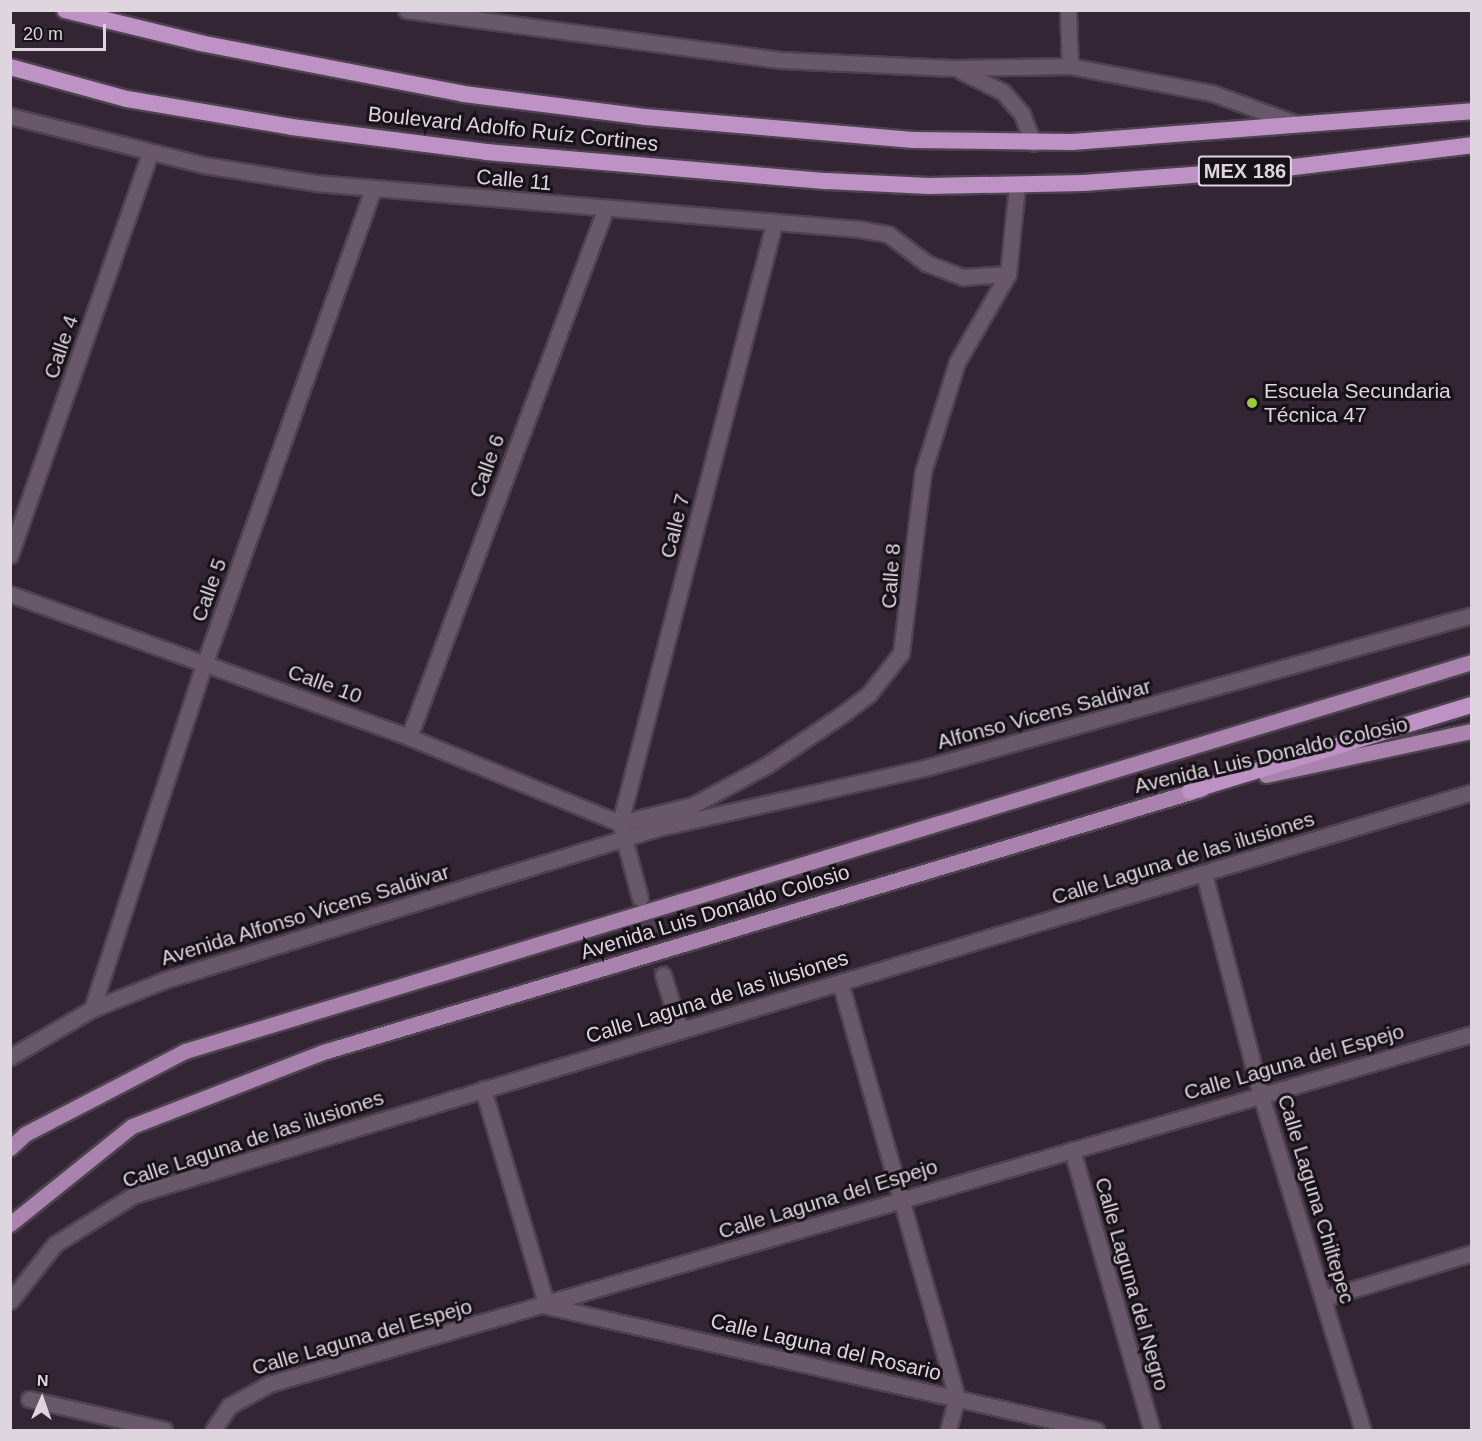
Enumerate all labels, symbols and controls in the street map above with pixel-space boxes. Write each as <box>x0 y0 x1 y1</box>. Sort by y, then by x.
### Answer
scale bar <box>15 12 110 50</box>
text: 20 m <box>23 24 63 44</box>
street label: Boulevard Adolfo Ruíz Cortines <box>366 101 660 157</box>
road number: MEX 186 <box>1197 154 1293 188</box>
street label: Calle 11 <box>475 164 553 196</box>
street label: Calle 4 <box>38 312 84 382</box>
place label: Escuela Secundaria Técnica 47 <box>1264 378 1451 428</box>
marker: Escuela Secundaria Técnica 47 <box>1245 396 1259 410</box>
street label: Calle 6 <box>464 431 510 501</box>
street label: Calle 7 <box>655 491 695 561</box>
street label: Calle 8 <box>876 543 906 609</box>
street label: Calle 5 <box>186 555 232 625</box>
street label: Calle 10 <box>284 659 366 709</box>
street label: Alfonso Vicens Saldivar <box>934 673 1154 755</box>
street label: Avenida Luis Donaldo Colosio <box>1132 711 1410 799</box>
street label: Calle Laguna de las ilusiones <box>1049 806 1317 910</box>
street label: Avenida Alfonso Vicens Saldivar <box>157 859 453 971</box>
street label: Avenida Luis Donaldo Colosio <box>578 859 852 965</box>
street label: Calle Laguna de las ilusiones <box>583 945 851 1049</box>
street label: Calle Laguna del Espejo <box>1181 1019 1407 1105</box>
street label: Calle Laguna de las ilusiones <box>119 1085 387 1193</box>
street label: Calle Laguna Chiltepec <box>1272 1091 1360 1307</box>
street label: Calle Laguna del Espejo <box>715 1154 941 1244</box>
street label: Calle Laguna del Negro <box>1089 1174 1175 1394</box>
street label: Calle Laguna del Espejo <box>249 1294 475 1380</box>
street label: Calle Laguna del Rosario <box>708 1308 944 1386</box>
north arrow <box>12 1369 72 1429</box>
text: N <box>37 1372 49 1389</box>

